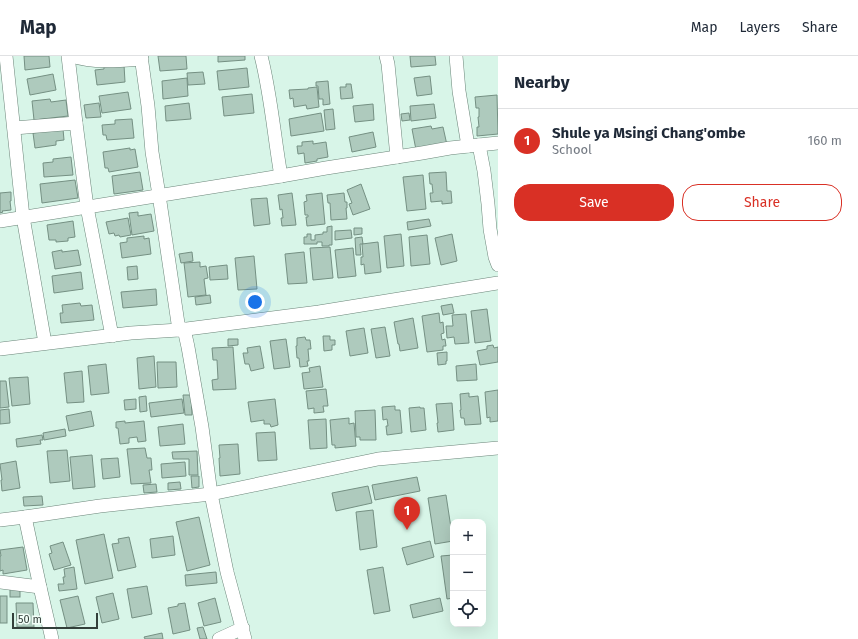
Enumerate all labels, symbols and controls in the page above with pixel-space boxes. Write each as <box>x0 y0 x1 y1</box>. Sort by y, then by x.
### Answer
text: Map <box>20 16 57 39</box>
text: Map <box>691 19 717 36</box>
text: Layers <box>739 19 780 36</box>
text: Share <box>802 19 838 36</box>
text: Nearby <box>514 72 569 93</box>
text: Shule ya Msingi Chang'ombe <box>552 124 746 142</box>
text: 1 <box>524 133 530 148</box>
text: 160 m <box>808 133 842 148</box>
text: School <box>552 142 592 157</box>
button: Save <box>514 184 674 221</box>
button: Share <box>682 184 842 221</box>
your location <box>245 292 265 312</box>
pin: 1 <box>394 497 420 530</box>
map controls <box>450 519 486 627</box>
button: + <box>450 519 486 555</box>
button: − <box>450 555 486 591</box>
button: locate <box>450 591 486 627</box>
scale bar <box>12 611 98 630</box>
text: 50 m <box>18 613 42 626</box>

